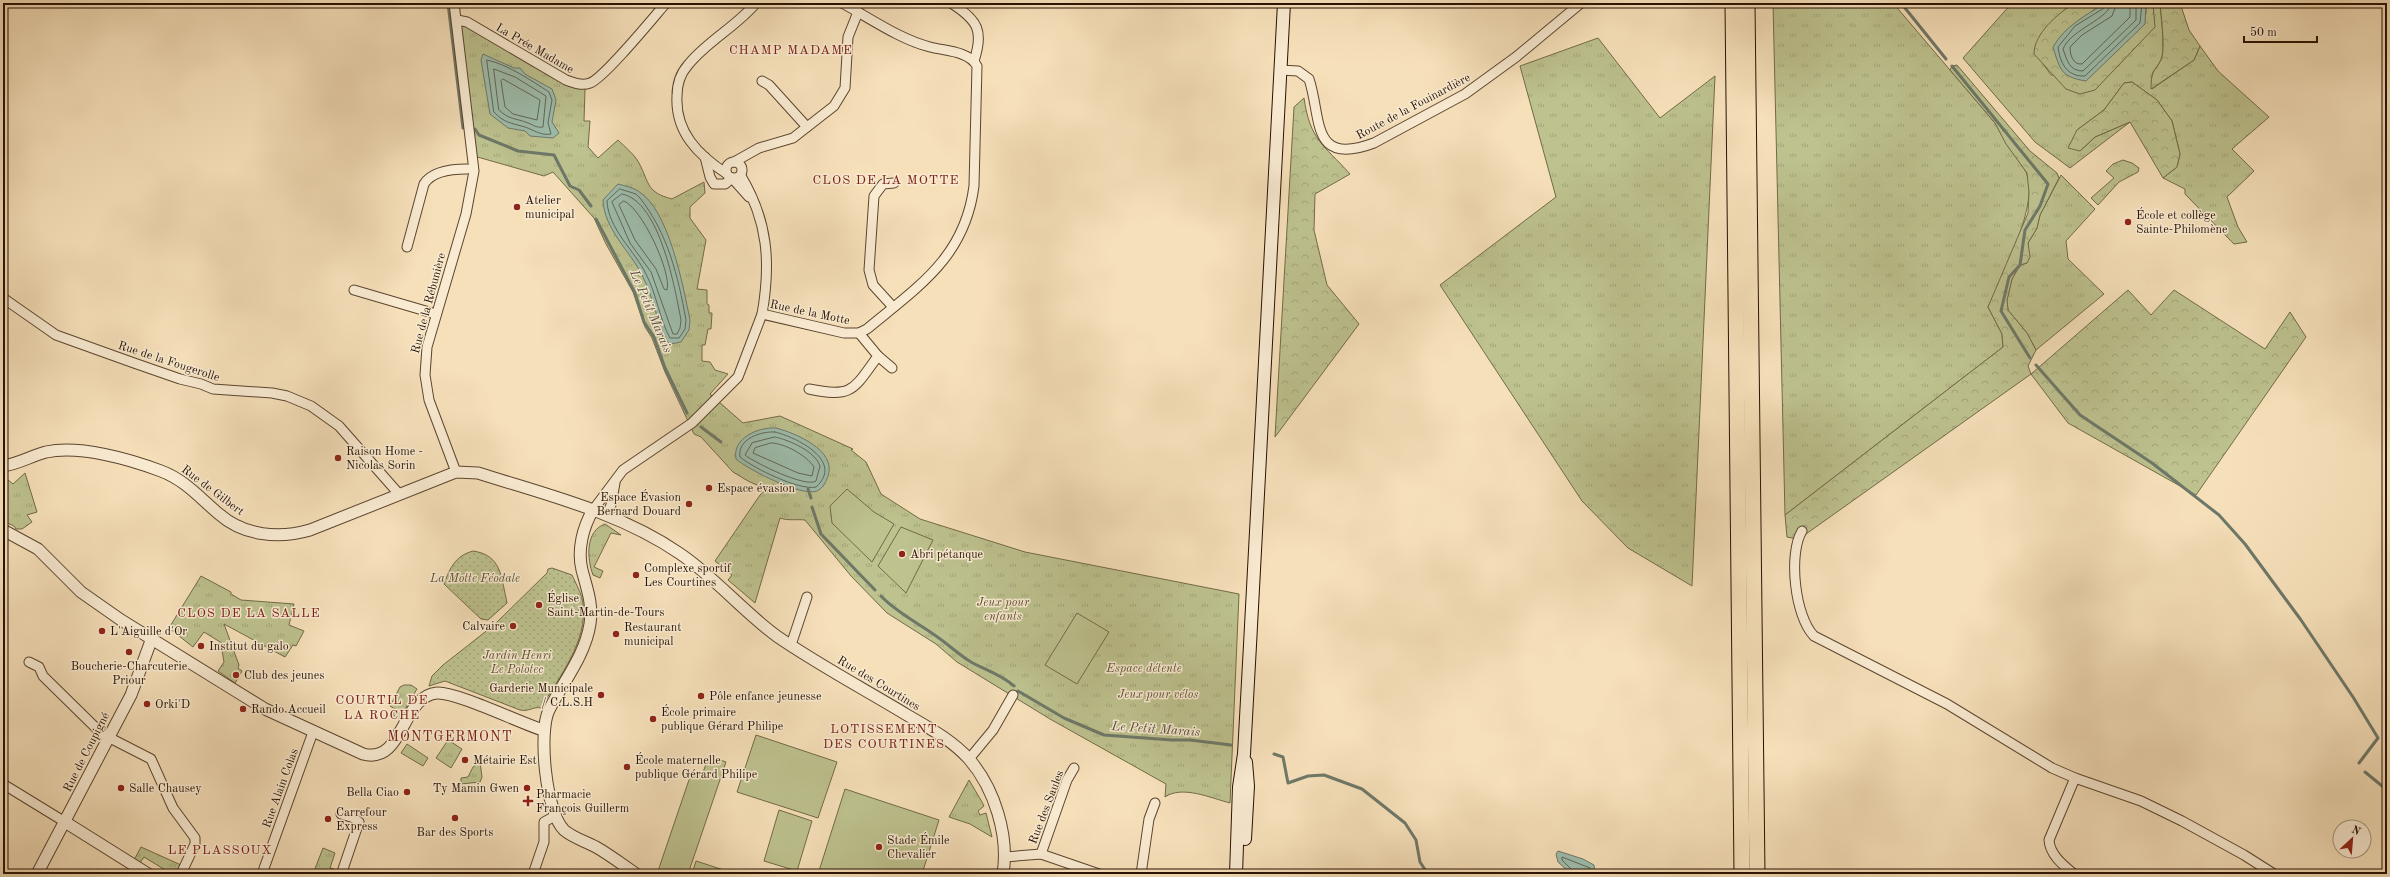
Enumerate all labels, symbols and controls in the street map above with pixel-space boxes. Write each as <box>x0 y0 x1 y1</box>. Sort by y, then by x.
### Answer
scale bar <box>2244 18 2317 44</box>
street label: La Prée Madame <box>493 22 576 76</box>
text: 50 m <box>2250 26 2277 39</box>
district label: CHAMP MADAME <box>729 44 853 57</box>
street label: Route de la Fouinardière <box>1354 71 1473 142</box>
district label: CLOS DE LA MOTTE <box>813 174 959 187</box>
place label: Atelier municipal <box>525 195 575 221</box>
marker: Atelier municipal <box>512 202 522 212</box>
place label: École et collège Sainte-Philomène <box>2136 207 2228 236</box>
marker: École et collège Sainte-Philomène <box>2123 217 2133 227</box>
street label: Rue de la Rébunière <box>410 251 448 355</box>
water label: Le Petit Marais <box>627 267 674 356</box>
street label: Rue de la Motte <box>769 299 851 327</box>
street label: Rue de la Fougerolle <box>116 340 221 384</box>
place label: Raison Home - Nicolas Sorin <box>346 446 423 472</box>
marker: Raison Home - Nicolas Sorin <box>333 453 343 463</box>
street label: Rue de Gilbert <box>179 463 246 518</box>
marker: Espace évasion <box>704 483 714 493</box>
place label: Espace évasion <box>717 483 796 495</box>
place label: Espace Évasion Bernard Douard <box>596 489 682 518</box>
marker: Espace Évasion Bernard Douard <box>684 499 694 509</box>
marker: Abri pétanque <box>897 549 907 559</box>
place label: Abri pétanque <box>910 549 984 561</box>
place label: Complexe sportif Les Courtines <box>644 563 732 589</box>
marker: Complexe sportif Les Courtines <box>631 570 641 580</box>
park label: La Motte Féodale <box>429 573 520 585</box>
place label: Église Saint-Martin-de-Tours <box>547 590 664 619</box>
park label: Jeux pour enfants <box>977 597 1030 623</box>
marker: Église Saint-Martin-de-Tours <box>534 600 544 610</box>
district label: CLOS DE LA SALLE <box>177 607 321 620</box>
place label: Calvaire <box>462 621 505 633</box>
marker: Calvaire <box>508 621 518 631</box>
place label: Restaurant municipal <box>624 622 681 648</box>
marker: L'Aiguille d'Or <box>97 626 107 636</box>
place label: L'Aiguille d'Or <box>110 626 187 638</box>
marker: Restaurant municipal <box>611 629 621 639</box>
marker: Institut du galo <box>196 641 206 651</box>
place label: Institut du galo <box>209 641 289 653</box>
marker: Boucherie-Charcuterie Priour <box>124 647 134 657</box>
park label: Jardin Henri Le Polotec <box>482 650 552 676</box>
street label: Rue des Courtines <box>835 654 922 713</box>
place label: Boucherie-Charcuterie Priour <box>71 661 188 687</box>
park label: Espace détente <box>1105 663 1182 675</box>
marker: Club des jeunes <box>231 670 241 680</box>
place label: Club des jeunes <box>244 670 325 682</box>
place label: Garderie Municipale / C.L.S.H <box>489 683 593 709</box>
park label: Jeux pour vélos <box>1118 689 1198 701</box>
marker: Garderie Municipale / C.L.S.H <box>596 690 606 700</box>
marker: Pôle enfance jeunesse <box>696 691 706 701</box>
place label: Pôle enfance jeunesse <box>709 691 822 703</box>
district label: COURTIL DE LA ROCHE <box>336 694 428 722</box>
marker: Orki'D <box>142 699 152 709</box>
place label: Orki'D <box>155 699 190 711</box>
marker: Rando Accueil <box>238 704 248 714</box>
place label: Rando Accueil <box>251 704 326 716</box>
place label: École primaire publique Gérard Philipe <box>661 704 784 733</box>
street label: Rue de Coupigné <box>62 710 112 794</box>
marker: École primaire publique Gérard Philipe <box>648 714 658 724</box>
water label: Le Petit Marais <box>1110 720 1201 739</box>
district label: LOTISSEMENT DES COURTINES <box>823 723 945 751</box>
district label: MONTGERMONT <box>387 730 513 744</box>
street label: Rue Alain Colas <box>261 747 301 830</box>
place label: École maternelle publique Gérard Philipe <box>635 752 758 781</box>
marker: Métairie Est <box>460 755 470 765</box>
place label: Métairie Est <box>473 755 537 767</box>
marker: École maternelle publique Gérard Philipe <box>622 762 632 772</box>
street label: Rue des Saules <box>1027 769 1067 846</box>
marker: Salle Chausey <box>116 783 126 793</box>
place label: Salle Chausey <box>129 783 202 795</box>
place label: Ty Mamin Gwen <box>433 783 520 795</box>
marker: Ty Mamin Gwen <box>522 783 532 793</box>
place label: Bella Ciao <box>346 787 399 799</box>
marker: Bella Ciao <box>402 787 412 797</box>
place label: Pharmacie François Guillerm <box>536 789 630 815</box>
marker: Pharmacie François Guillerm <box>523 796 533 806</box>
place label: Carrefour Express <box>336 807 387 833</box>
marker: Bar des Sports <box>450 813 460 823</box>
marker: Carrefour Express <box>323 814 333 824</box>
north arrow <box>2332 819 2372 859</box>
text: N <box>2350 825 2362 838</box>
place label: Bar des Sports <box>417 827 493 839</box>
place label: Stade Émile Chevalier <box>887 832 950 861</box>
marker: Stade Émile Chevalier <box>874 842 884 852</box>
district label: LE PLASSOUX <box>168 844 272 857</box>

